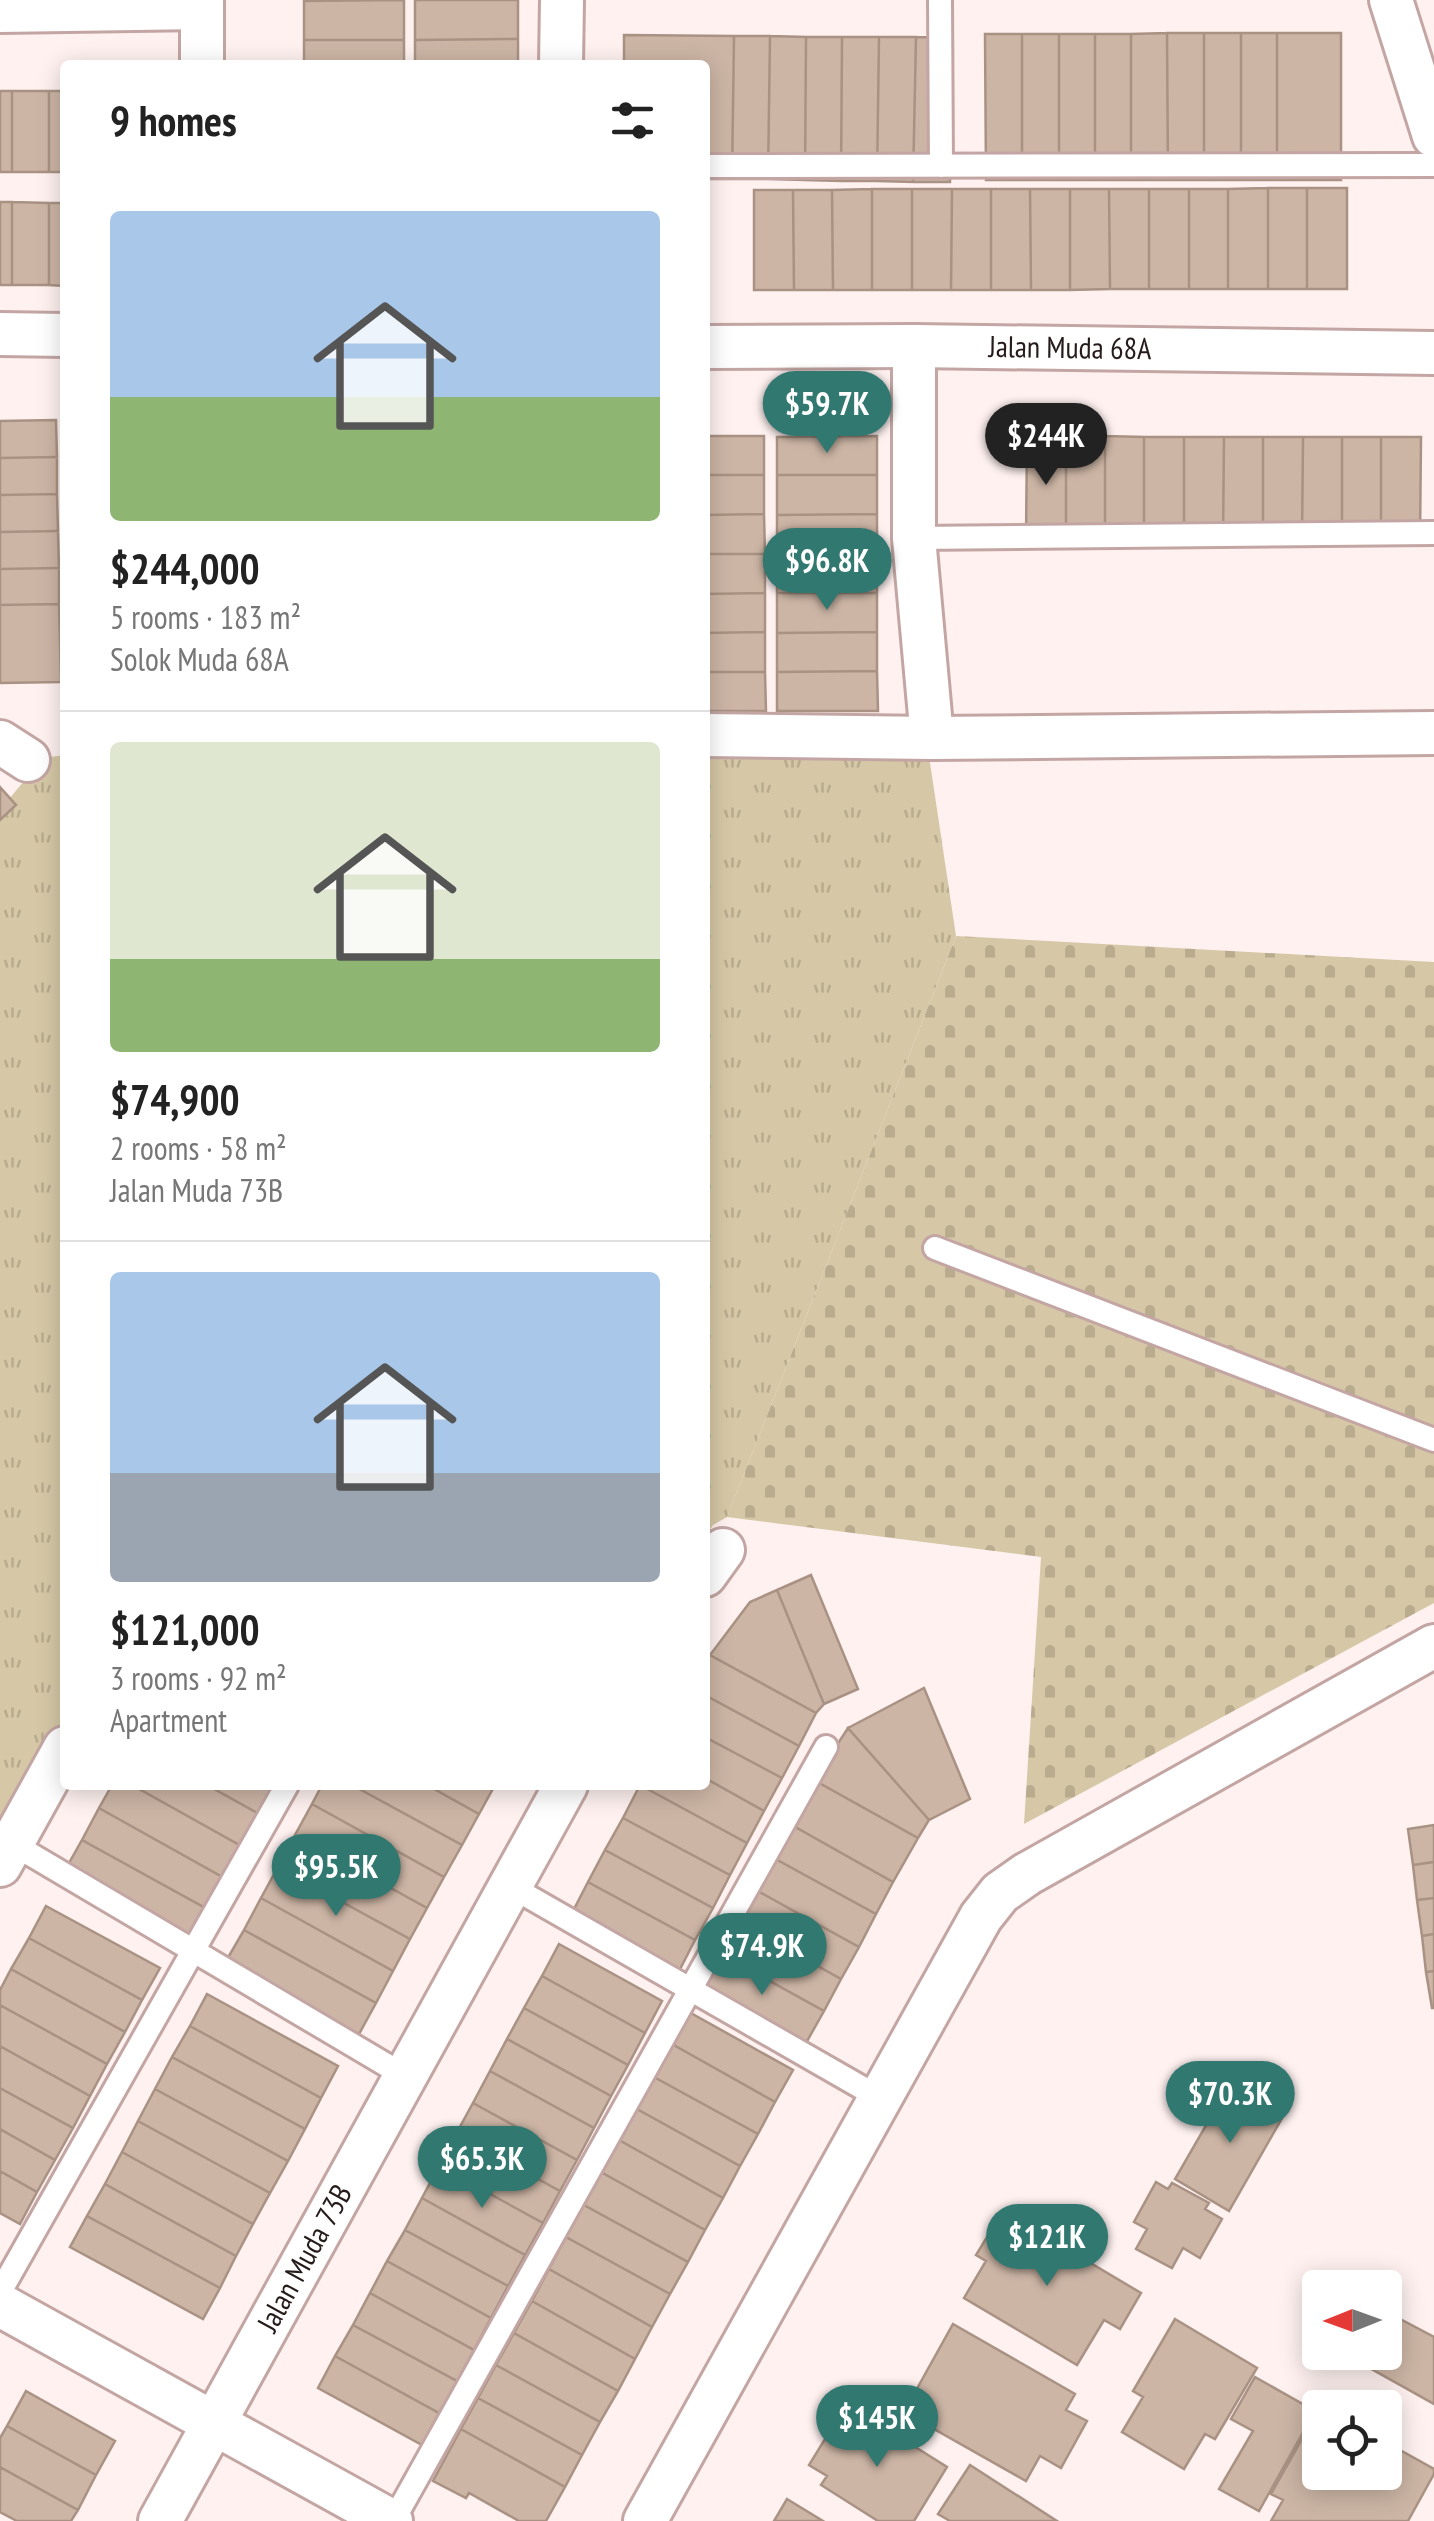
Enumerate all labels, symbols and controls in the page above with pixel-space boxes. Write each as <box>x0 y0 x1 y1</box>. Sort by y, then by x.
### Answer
text: 9 homes <box>110 93 237 148</box>
icon: filters <box>605 93 660 148</box>
icon: home <box>295 276 475 456</box>
street label: Jalan Muda 68A <box>987 326 1152 367</box>
pin: $59.7K <box>746 371 908 456</box>
text: $59.7K <box>785 382 869 424</box>
pin: $244K <box>976 403 1116 488</box>
text: $244K <box>1007 414 1085 456</box>
pin: $96.8K <box>746 528 908 613</box>
text: $96.8K <box>785 539 869 581</box>
text: $244,000 <box>110 541 260 596</box>
text: 5 rooms · 183 m² <box>110 596 301 638</box>
text: Solok Muda 68A <box>110 638 289 680</box>
icon: home <box>295 807 475 987</box>
text: $74,900 <box>110 1072 240 1127</box>
text: 2 rooms · 58 m² <box>110 1127 287 1169</box>
text: Jalan Muda 73B <box>110 1169 283 1211</box>
icon: home <box>295 1337 475 1517</box>
text: $121,000 <box>110 1602 260 1657</box>
text: 3 rooms · 92 m² <box>110 1657 287 1699</box>
text: Apartment <box>110 1699 227 1741</box>
pin: $95.5K <box>255 1834 417 1919</box>
text: $95.5K <box>294 1845 378 1887</box>
pin: $74.9K <box>681 1913 843 1998</box>
text: $74.9K <box>720 1924 804 1966</box>
pin: $70.3K <box>1149 2061 1311 2146</box>
text: $70.3K <box>1188 2072 1272 2114</box>
pin: $65.3K <box>401 2126 563 2211</box>
text: $65.3K <box>440 2137 524 2179</box>
street label: Jalan Muda 73B <box>247 2177 360 2339</box>
pin: $121K <box>977 2204 1117 2289</box>
text: $121K <box>1008 2215 1086 2257</box>
north arrow <box>1302 2270 1402 2370</box>
map controls <box>1302 2270 1402 2490</box>
pin: $145K <box>807 2385 947 2470</box>
button: locate <box>1302 2390 1402 2490</box>
text: $145K <box>838 2396 916 2438</box>

